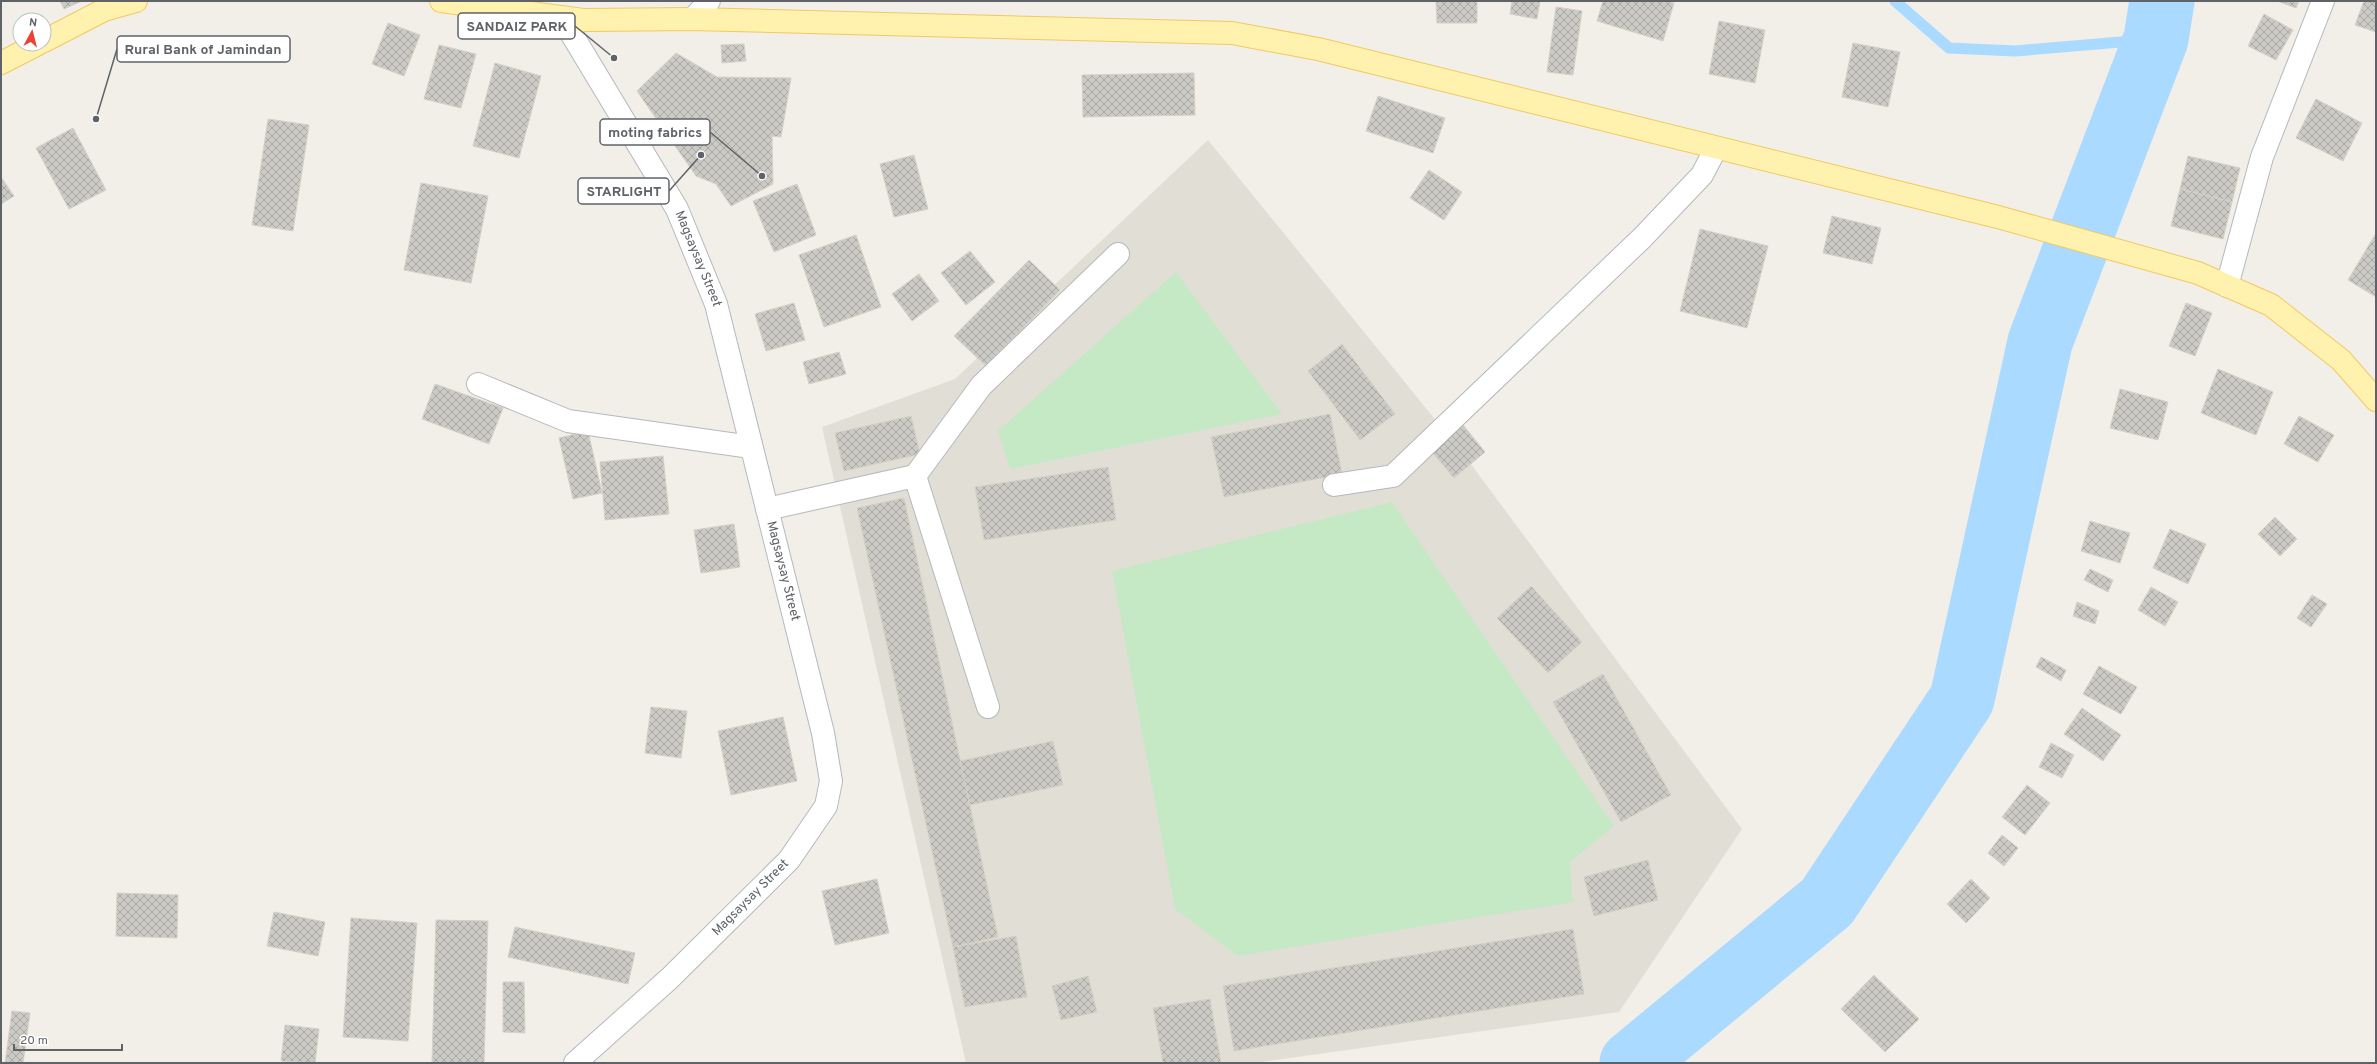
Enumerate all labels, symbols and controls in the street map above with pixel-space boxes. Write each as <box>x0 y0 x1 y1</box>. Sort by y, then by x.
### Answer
north arrow <box>12 12 52 52</box>
callout: SANDAIZ PARK <box>458 13 575 39</box>
text: N <box>28 16 38 30</box>
text: SANDAIZ PARK <box>466 19 568 36</box>
callout: Rural Bank of Jamindan <box>117 36 290 62</box>
text: Rural Bank of Jamindan <box>125 42 281 59</box>
callout: moting fabrics <box>600 119 710 145</box>
text: moting fabrics <box>608 125 702 142</box>
callout: STARLIGHT <box>578 178 669 204</box>
text: STARLIGHT <box>587 184 661 201</box>
street label: Magsaysay Street <box>671 209 724 309</box>
street label: Magsaysay Street <box>762 520 803 623</box>
street label: Magsaysay Street <box>709 856 793 940</box>
scale bar <box>14 1026 122 1052</box>
text: 20 m <box>20 1033 48 1049</box>

